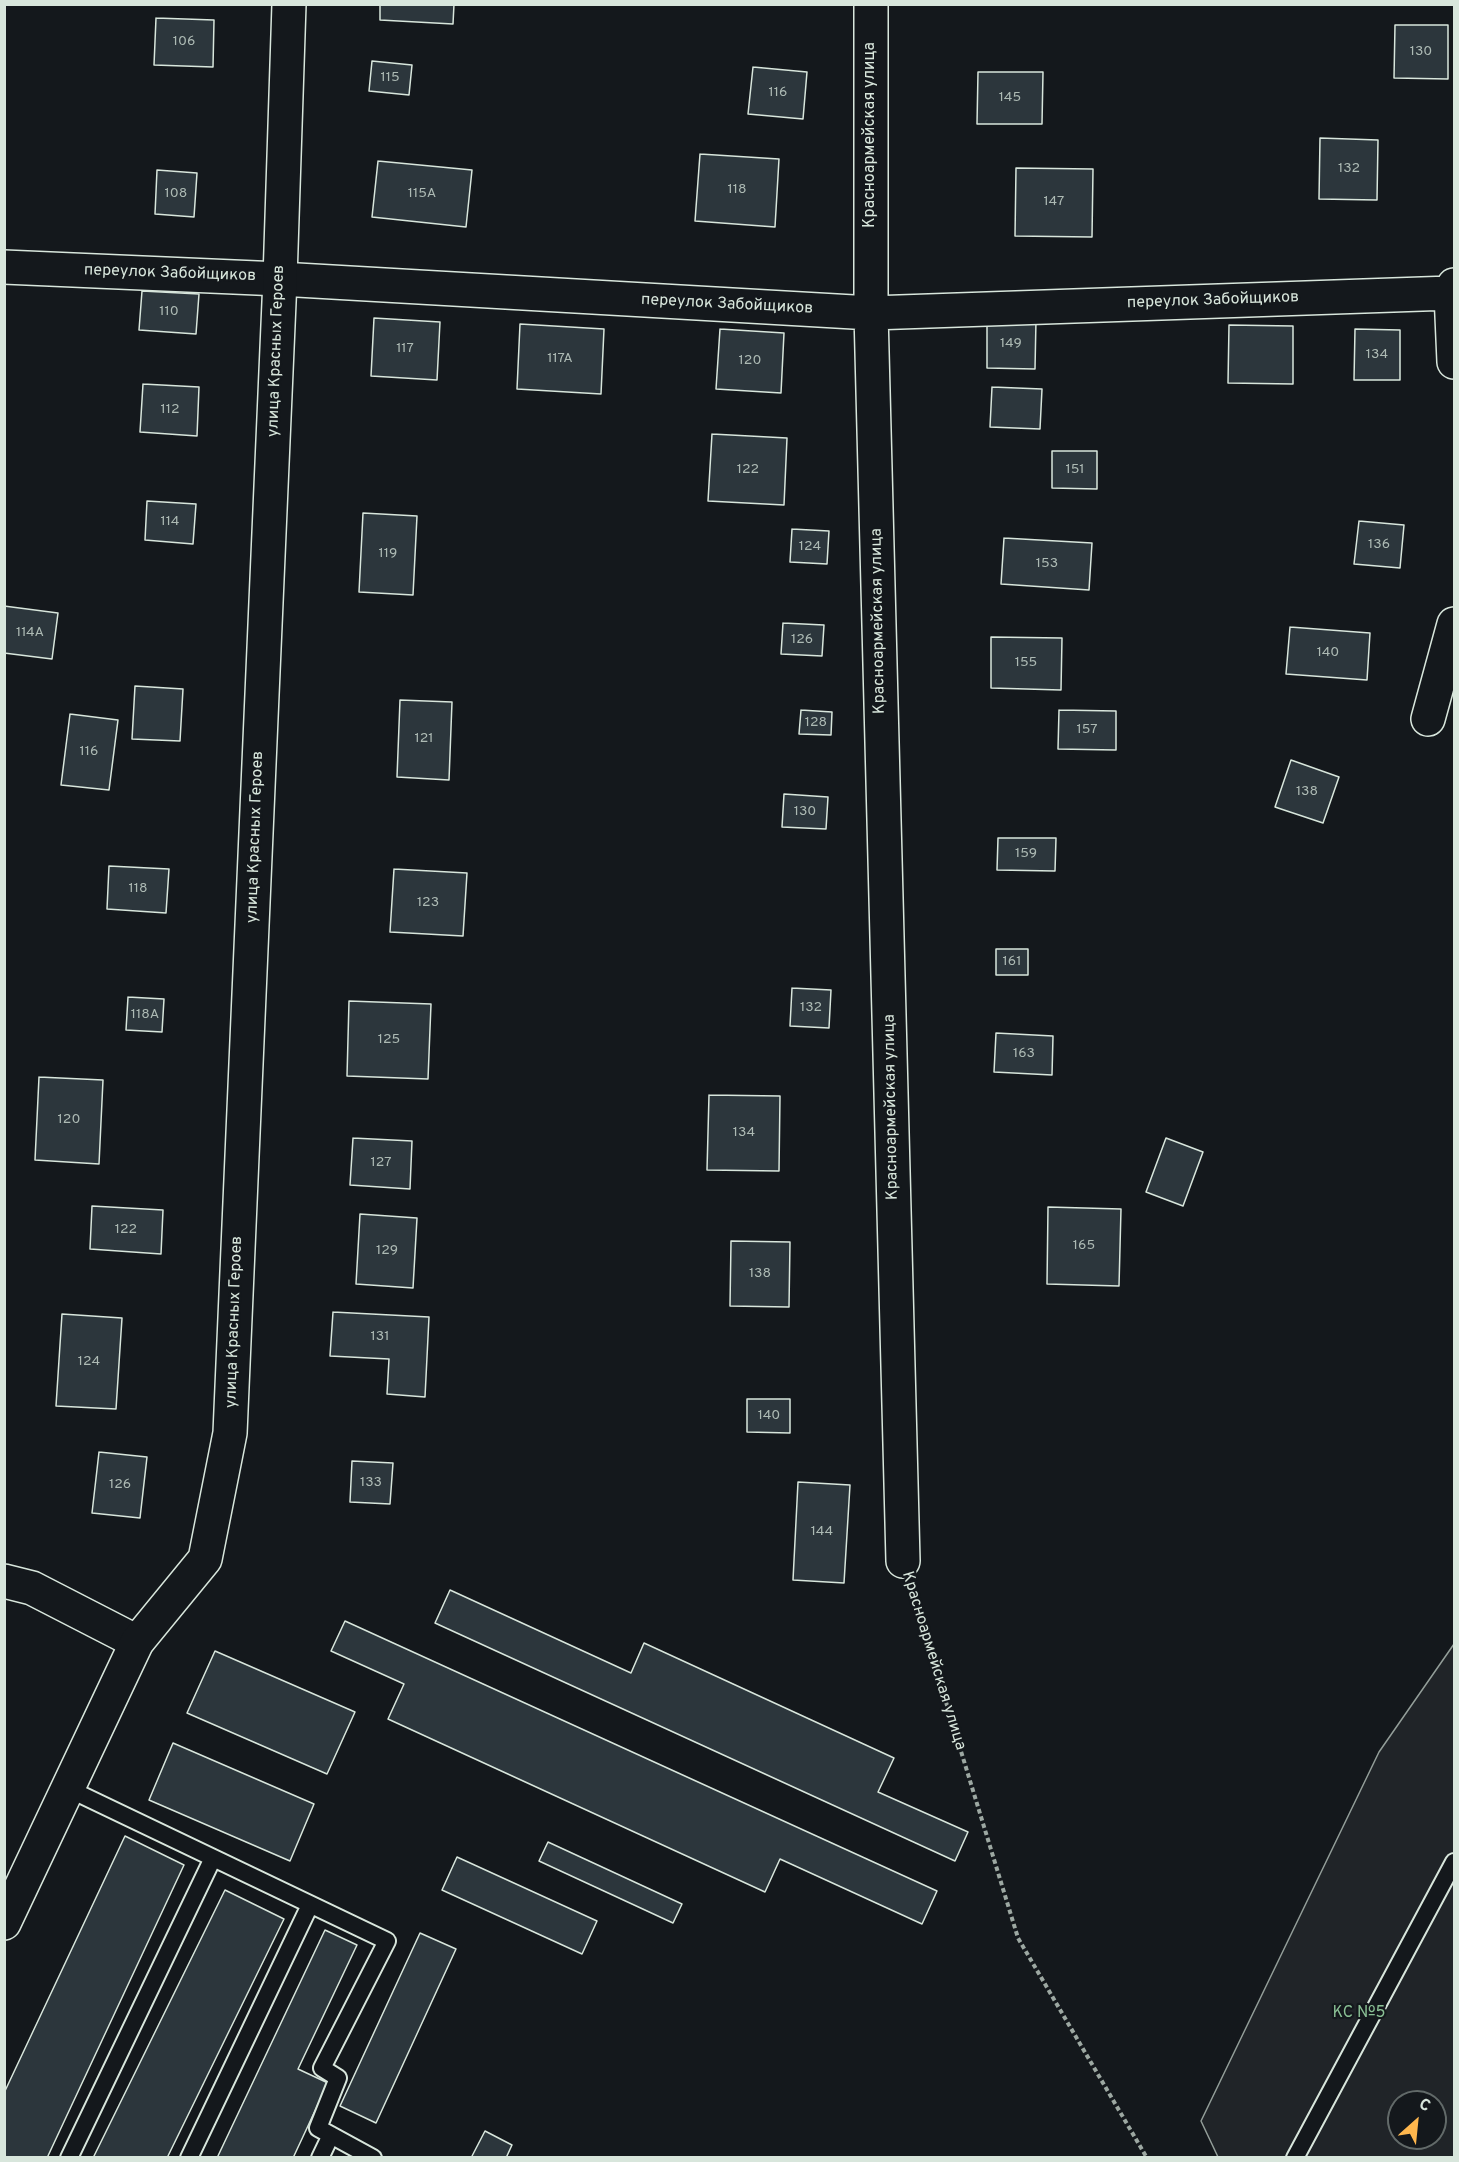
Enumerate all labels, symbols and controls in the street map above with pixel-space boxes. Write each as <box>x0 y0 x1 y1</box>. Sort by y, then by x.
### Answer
house number: 106 <box>173 34 195 50</box>
street label: Красноармейская улица <box>861 42 881 228</box>
house number: 130 <box>1410 44 1432 60</box>
house number: 115 <box>380 70 400 86</box>
house number: 116 <box>769 85 787 101</box>
house number: 145 <box>999 90 1021 106</box>
house number: 132 <box>1338 161 1360 177</box>
house number: 118 <box>728 182 746 198</box>
house number: 108 <box>165 186 187 202</box>
house number: 115А <box>408 186 436 202</box>
house number: 147 <box>1044 194 1064 210</box>
street label: переулок Забойщиков <box>84 261 256 287</box>
street label: улица Красных Героев <box>264 265 290 437</box>
street label: переулок Забойщиков <box>1127 288 1299 314</box>
street label: переулок Забойщиков <box>641 291 813 319</box>
house number: 110 <box>159 304 179 320</box>
house number: 149 <box>1000 336 1022 352</box>
house number: 117 <box>396 341 414 357</box>
house number: 134 <box>1366 347 1388 363</box>
house number: 117А <box>547 351 573 367</box>
house number: 120 <box>739 353 761 369</box>
house number: 112 <box>160 402 180 418</box>
house number: 122 <box>737 462 759 478</box>
house number: 151 <box>1065 462 1085 478</box>
house number: 114 <box>161 514 179 530</box>
street label: Красноармейская улица <box>868 528 890 714</box>
house number: 136 <box>1368 537 1390 553</box>
house number: 124 <box>799 539 821 555</box>
house number: 119 <box>379 546 397 562</box>
house number: 153 <box>1036 556 1058 572</box>
house number: 114А <box>16 625 44 641</box>
house number: 126 <box>791 632 813 648</box>
house number: 140 <box>1317 645 1339 661</box>
house number: 155 <box>1015 655 1037 671</box>
house number: 128 <box>805 715 827 731</box>
house number: 157 <box>1076 722 1098 738</box>
house number: 121 <box>414 731 434 747</box>
house number: 116 <box>80 744 98 760</box>
street label: улица Красных Героев <box>243 751 269 923</box>
house number: 138 <box>1296 784 1318 800</box>
house number: 130 <box>794 804 816 820</box>
house number: 159 <box>1015 846 1037 862</box>
house number: 118 <box>129 881 147 897</box>
house number: 123 <box>417 895 439 911</box>
house number: 161 <box>1003 954 1021 970</box>
house number: 132 <box>800 1000 822 1016</box>
house number: 118А <box>131 1007 159 1023</box>
street label: Красноармейская улица <box>881 1014 903 1200</box>
house number: 125 <box>378 1032 400 1048</box>
house number: 163 <box>1013 1046 1035 1062</box>
house number: 120 <box>58 1112 80 1128</box>
house number: 134 <box>733 1125 755 1141</box>
house number: 127 <box>371 1155 391 1171</box>
house number: 122 <box>115 1222 137 1238</box>
street label: улица Красных Героев <box>222 1236 248 1408</box>
house number: 165 <box>1073 1238 1095 1254</box>
house number: 129 <box>376 1243 398 1259</box>
house number: 138 <box>749 1266 771 1282</box>
house number: 131 <box>371 1329 389 1345</box>
house number: 124 <box>78 1354 100 1370</box>
house number: 140 <box>758 1408 780 1424</box>
house number: 133 <box>360 1475 382 1491</box>
house number: 126 <box>109 1477 131 1493</box>
house number: 144 <box>811 1524 833 1540</box>
street label: Красноармейская улица <box>897 1569 969 1753</box>
park label: КС №5 <box>1333 2004 1385 2024</box>
north arrow <box>1387 2090 1447 2150</box>
text: С <box>1415 2095 1433 2117</box>

